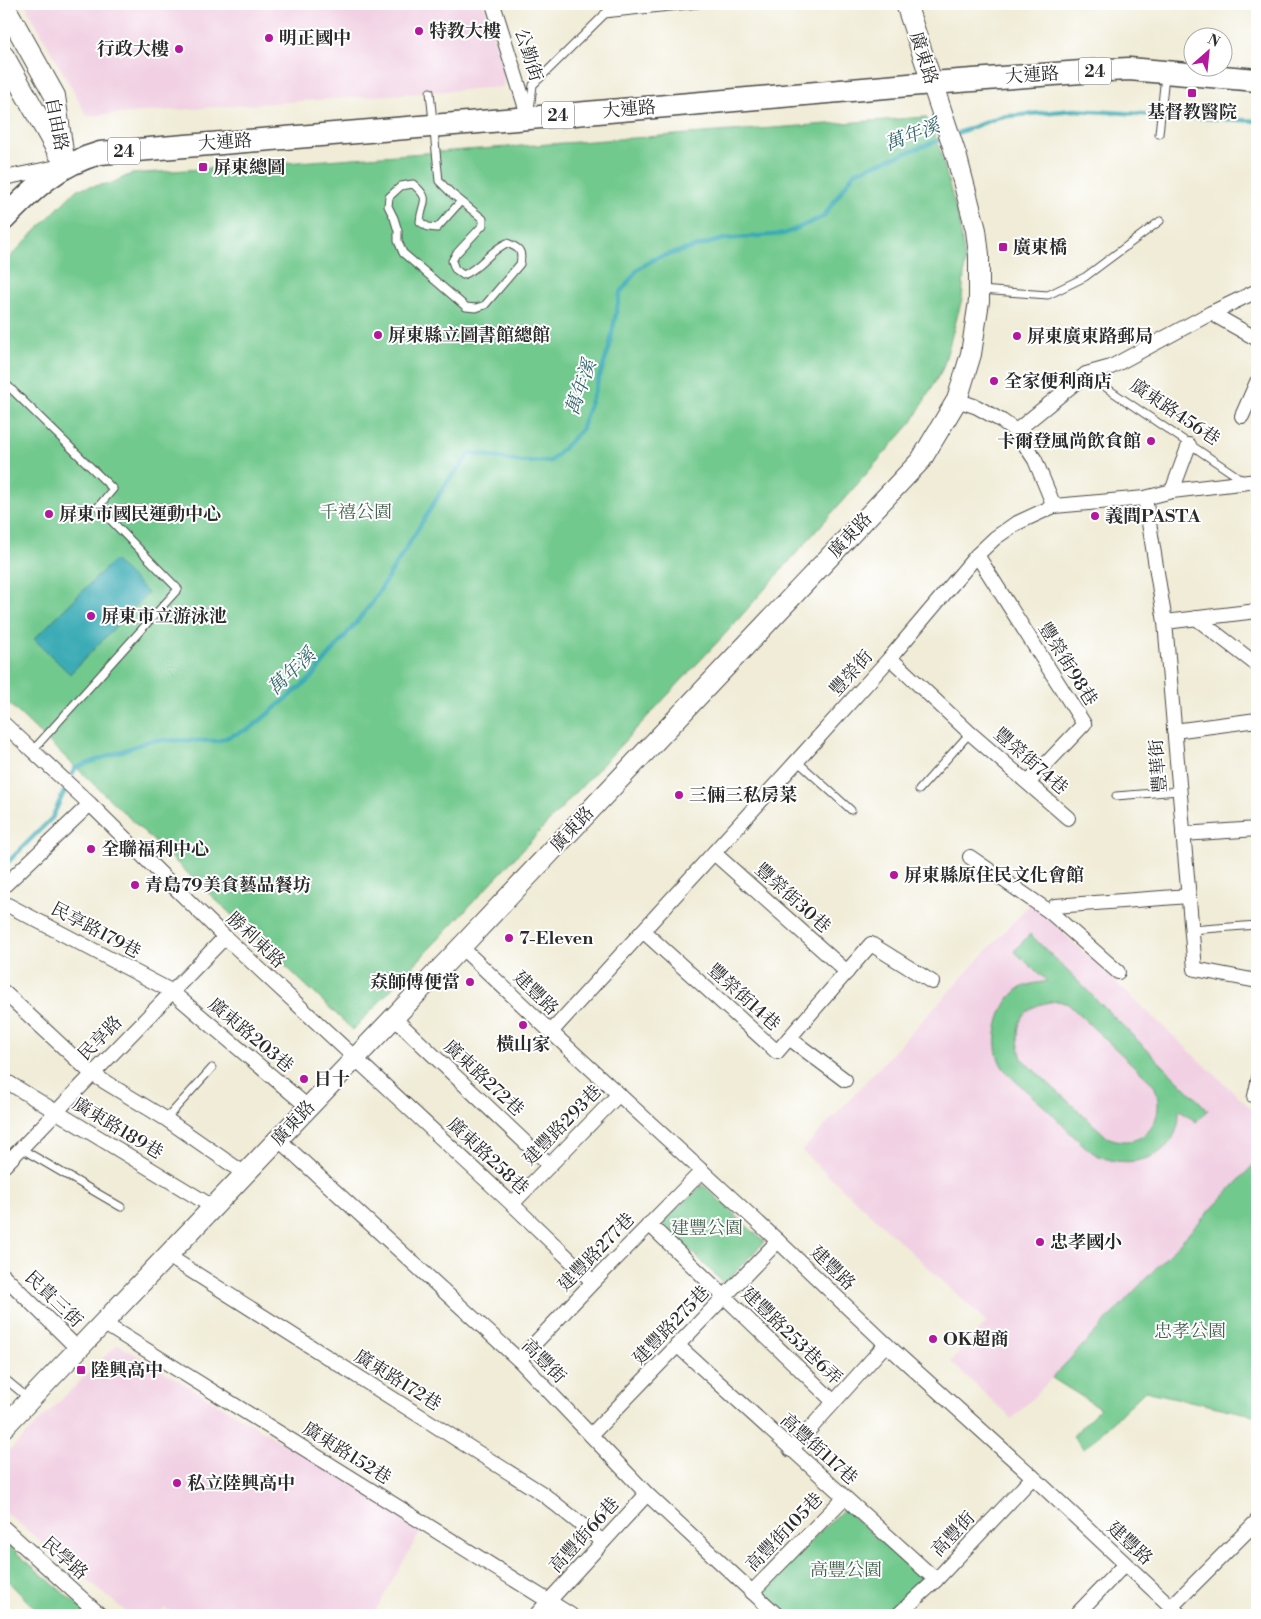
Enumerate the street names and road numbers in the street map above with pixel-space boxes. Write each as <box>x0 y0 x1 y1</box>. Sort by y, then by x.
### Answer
street label: 公勤街 <box>510 26 547 84</box>
street label: 廣東路 <box>904 29 943 87</box>
road number: 24 <box>1079 58 1111 84</box>
street label: 大連路 <box>1004 62 1060 89</box>
street label: 自由路 <box>40 95 73 153</box>
street label: 大連路 <box>601 96 657 123</box>
road number: 24 <box>542 102 574 128</box>
street label: 大連路 <box>197 129 253 156</box>
road number: 24 <box>108 138 140 164</box>
street label: 廣東路456巷 <box>1125 374 1224 451</box>
street label: 廣東路 <box>824 508 877 563</box>
street label: 豐榮街98巷 <box>1033 618 1102 710</box>
street label: 豐榮街 <box>825 646 878 701</box>
street label: 豐榮街74巷 <box>989 723 1072 800</box>
street label: 豐華街 <box>1145 738 1172 794</box>
street label: 廣東路 <box>546 802 599 857</box>
street label: 豐榮街30巷 <box>750 858 835 938</box>
street label: 民享路179巷 <box>47 897 145 964</box>
street label: 勝利東路 <box>221 907 290 973</box>
street label: 豐榮街14巷 <box>703 959 785 1036</box>
street label: 建豐路 <box>508 966 563 1020</box>
street label: 廣東路203巷 <box>203 993 298 1078</box>
street label: 民享路 <box>73 1011 127 1066</box>
street label: 廣東路272巷 <box>439 1035 529 1121</box>
street label: 建豐路293巷 <box>518 1080 606 1170</box>
street label: 廣東路189巷 <box>68 1092 167 1164</box>
street label: 廣東路 <box>267 1096 320 1151</box>
street label: 廣東路258巷 <box>442 1113 533 1200</box>
street label: 建豐路277巷 <box>553 1208 639 1296</box>
street label: 建豐路 <box>805 1241 860 1295</box>
street label: 民貴三街 <box>20 1266 88 1333</box>
street label: 建豐路275巷 <box>628 1281 715 1370</box>
street label: 建豐路253巷6弄 <box>737 1283 847 1390</box>
street label: 高豐街 <box>516 1334 571 1389</box>
street label: 廣東路172巷 <box>350 1345 445 1416</box>
street label: 高豐街117巷 <box>775 1409 862 1490</box>
street label: 廣東路152巷 <box>298 1417 395 1490</box>
street label: 高豐街105巷 <box>741 1488 828 1577</box>
street label: 高豐街66巷 <box>544 1493 624 1578</box>
street label: 高豐街 <box>927 1507 980 1562</box>
street label: 建豐路 <box>1102 1517 1157 1570</box>
street label: 民學路 <box>37 1532 92 1585</box>

